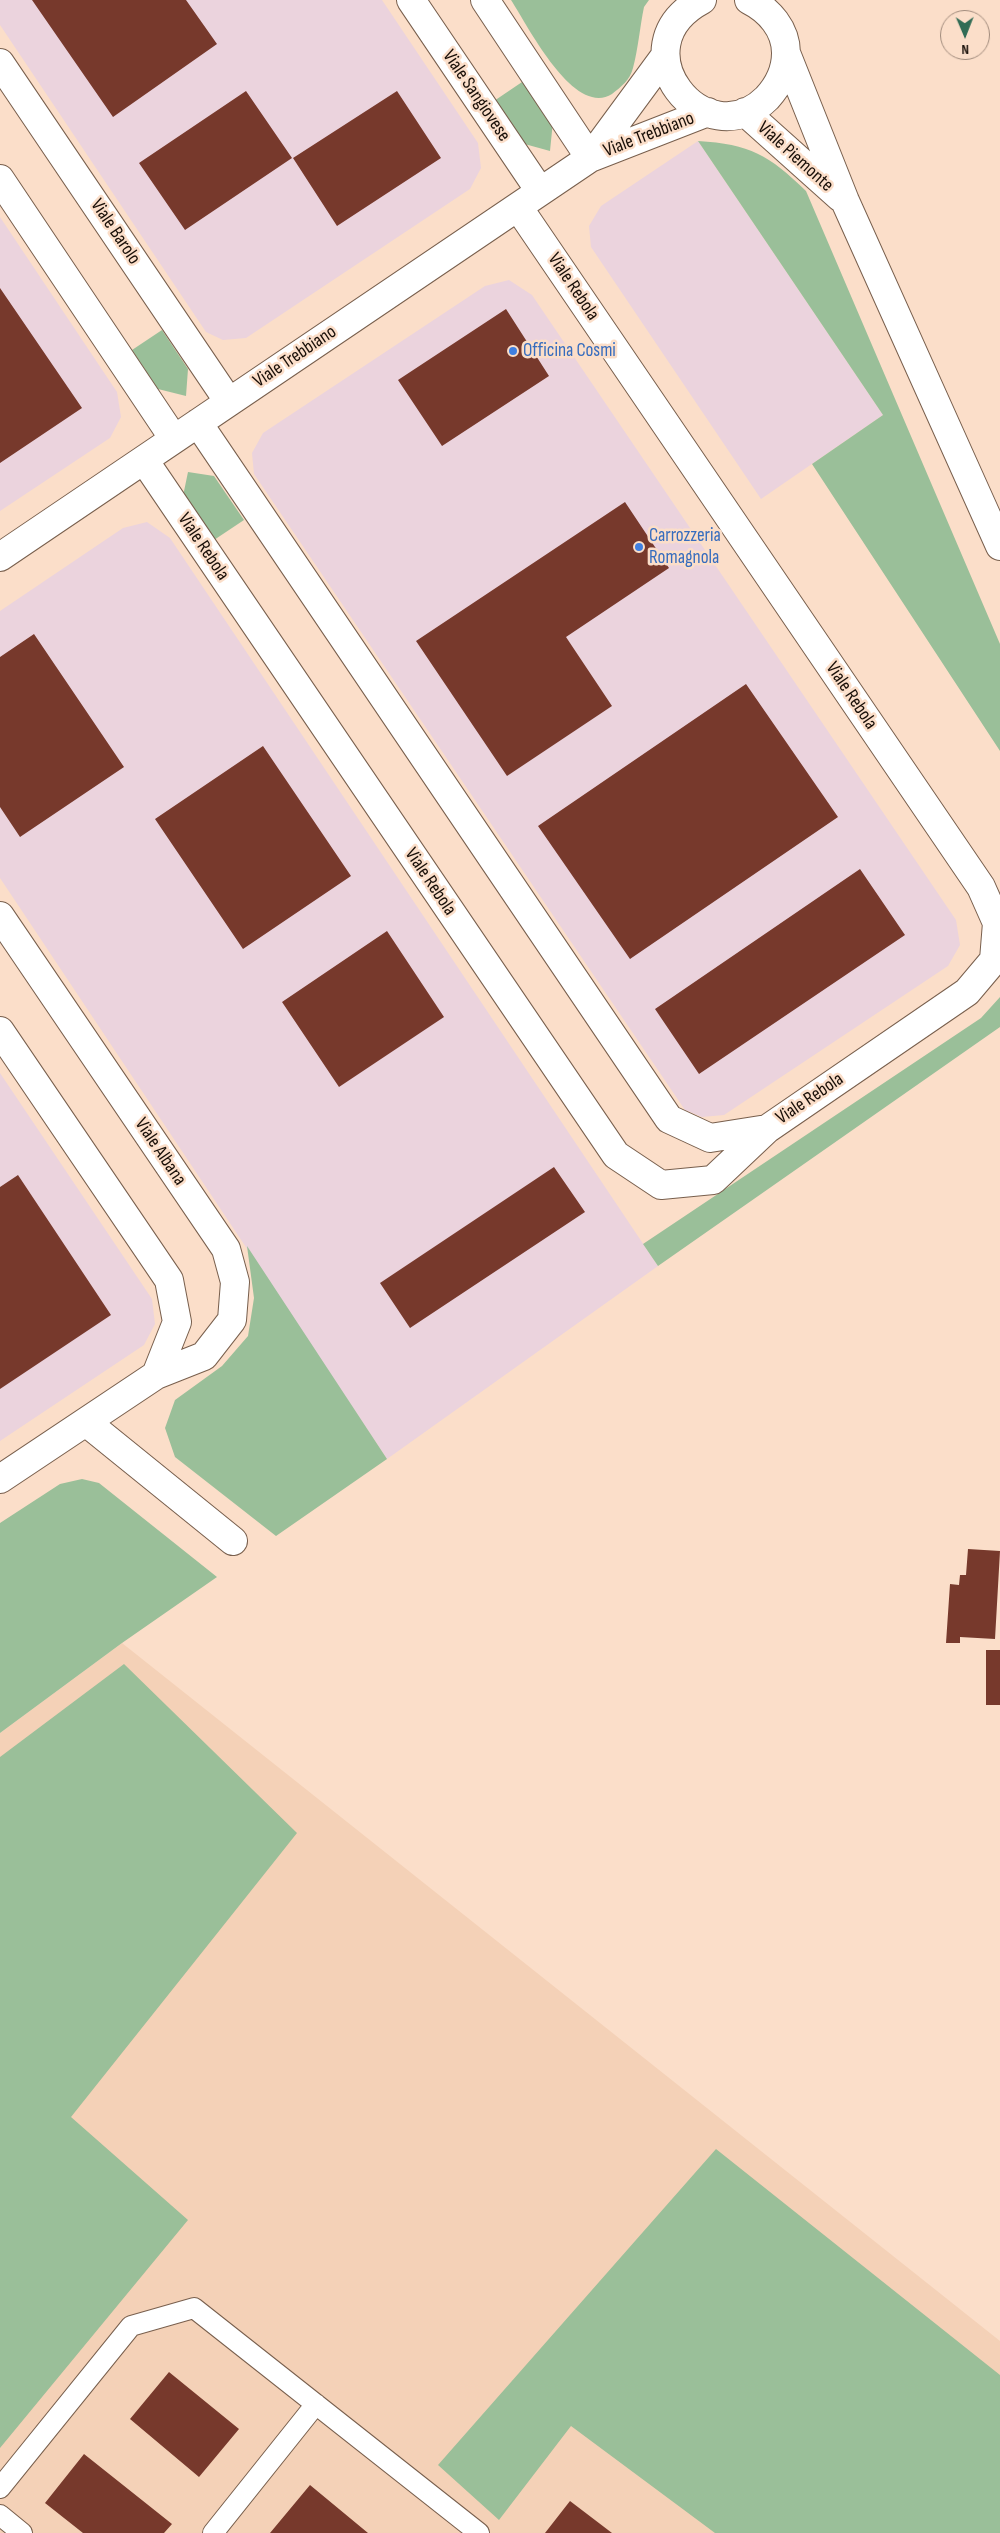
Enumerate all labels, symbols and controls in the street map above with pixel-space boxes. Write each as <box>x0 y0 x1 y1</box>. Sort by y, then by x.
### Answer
north arrow <box>940 10 990 60</box>
text: N <box>961 41 969 58</box>
street label: Viale Sangiovese <box>437 46 515 146</box>
street label: Viale Trebbiano <box>600 107 698 163</box>
street label: Viale Piemonte <box>752 117 838 197</box>
street label: Viale Barolo <box>85 195 145 269</box>
street label: Viale Rebola <box>542 249 604 325</box>
street label: Viale Trebbiano <box>249 321 341 393</box>
place label: Officina Cosmi <box>523 340 616 362</box>
marker: Officina Cosmi <box>507 345 519 357</box>
street label: Viale Rebola <box>172 509 234 585</box>
place label: Carrozzeria Romagnola <box>649 525 721 569</box>
marker: Carrozzeria Romagnola <box>633 541 645 553</box>
street label: Viale Rebola <box>820 658 882 734</box>
street label: Viale Rebola <box>399 844 461 920</box>
street label: Viale Rebola <box>772 1068 848 1130</box>
street label: Viale Albana <box>129 1114 191 1190</box>

